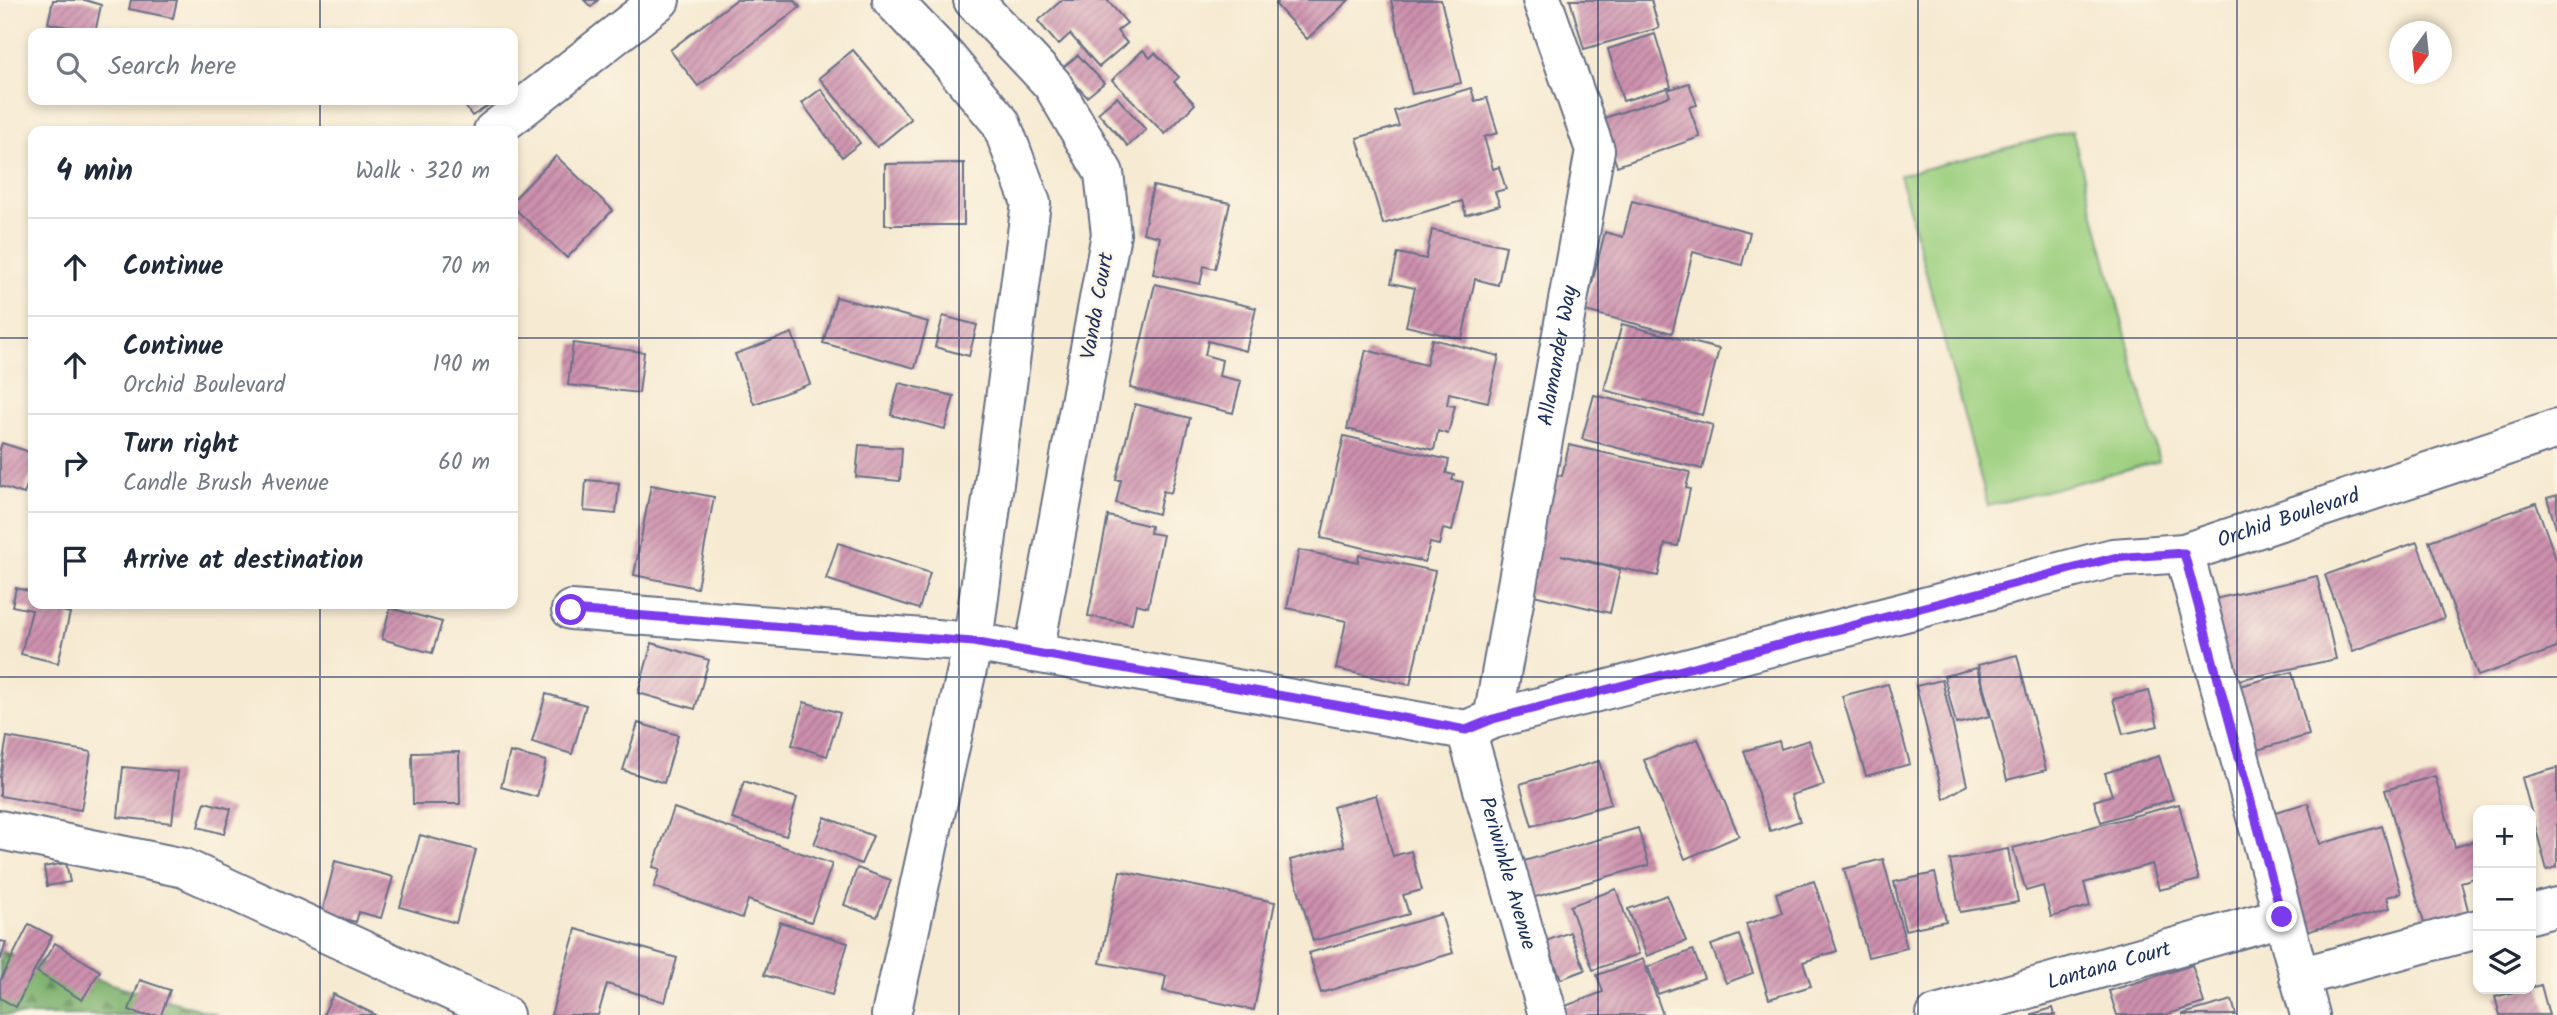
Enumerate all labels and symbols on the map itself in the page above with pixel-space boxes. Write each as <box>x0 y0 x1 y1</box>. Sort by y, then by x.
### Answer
north arrow <box>2389 21 2452 84</box>
street label: Vanda Court <box>1072 249 1124 362</box>
street label: Allamander Way <box>1529 283 1587 429</box>
street label: Orchid Boulevard <box>2213 479 2364 557</box>
route start <box>555 594 586 625</box>
street label: Periwinkle Avenue <box>1470 793 1545 954</box>
route end <box>2266 901 2297 932</box>
street label: Lantana Court <box>2043 932 2176 999</box>

